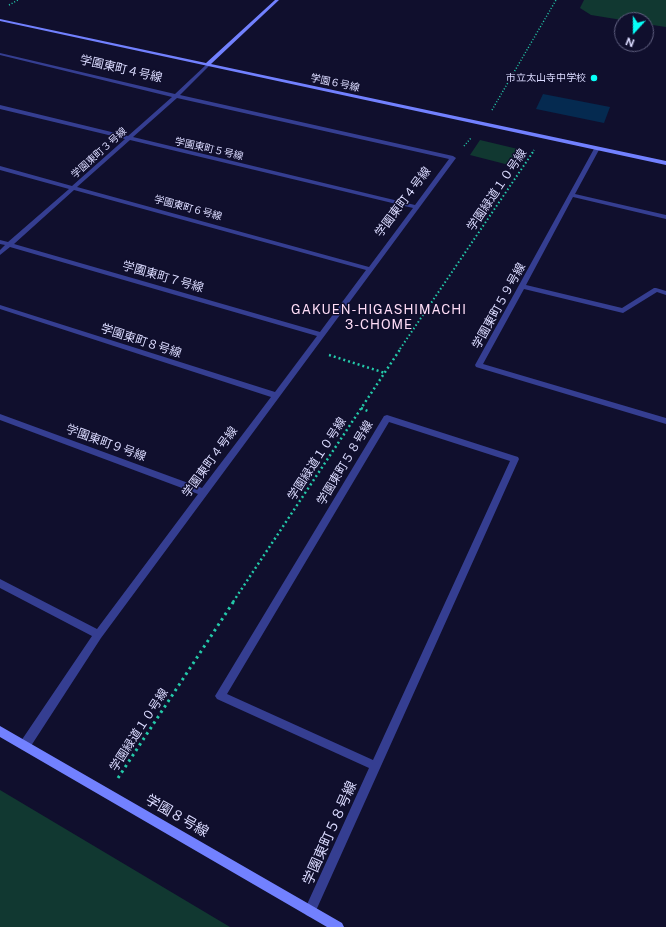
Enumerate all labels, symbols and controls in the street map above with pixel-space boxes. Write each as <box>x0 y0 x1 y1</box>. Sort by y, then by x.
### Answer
north arrow <box>614 12 654 52</box>
text: N <box>624 35 636 49</box>
street label: 学園東町４号線 <box>78 53 164 85</box>
street label: 学園６号線 <box>309 72 361 94</box>
place label: 市立太山寺中学校 <box>506 72 586 84</box>
marker: 市立太山寺中学校 <box>589 73 599 83</box>
street label: 学園東町３号線 <box>69 125 129 181</box>
street label: 学園東町５号線 <box>174 135 244 163</box>
street label: 学園緑道１０号線 <box>464 146 530 234</box>
street label: 学園東町４号線 <box>372 164 434 240</box>
street label: 学園東町６号線 <box>153 193 223 223</box>
street label: 学園東町７号線 <box>121 259 205 295</box>
street label: 学園東町５９号線 <box>469 261 529 351</box>
district label: GAKUEN-HIGASHIMACHI 3-CHOME <box>291 302 467 333</box>
street label: 学園東町８号線 <box>99 321 183 361</box>
street label: 学園緑道１０号線 <box>285 415 349 503</box>
street label: 学園東町５８号線 <box>314 418 376 508</box>
street label: 学園東町９号線 <box>64 422 148 464</box>
street label: 学園東町４号線 <box>179 424 241 500</box>
street label: 学園緑道１０号線 <box>107 686 171 774</box>
street label: 学園東町５８号線 <box>300 778 360 888</box>
street label: 学園８号線 <box>142 791 212 841</box>

